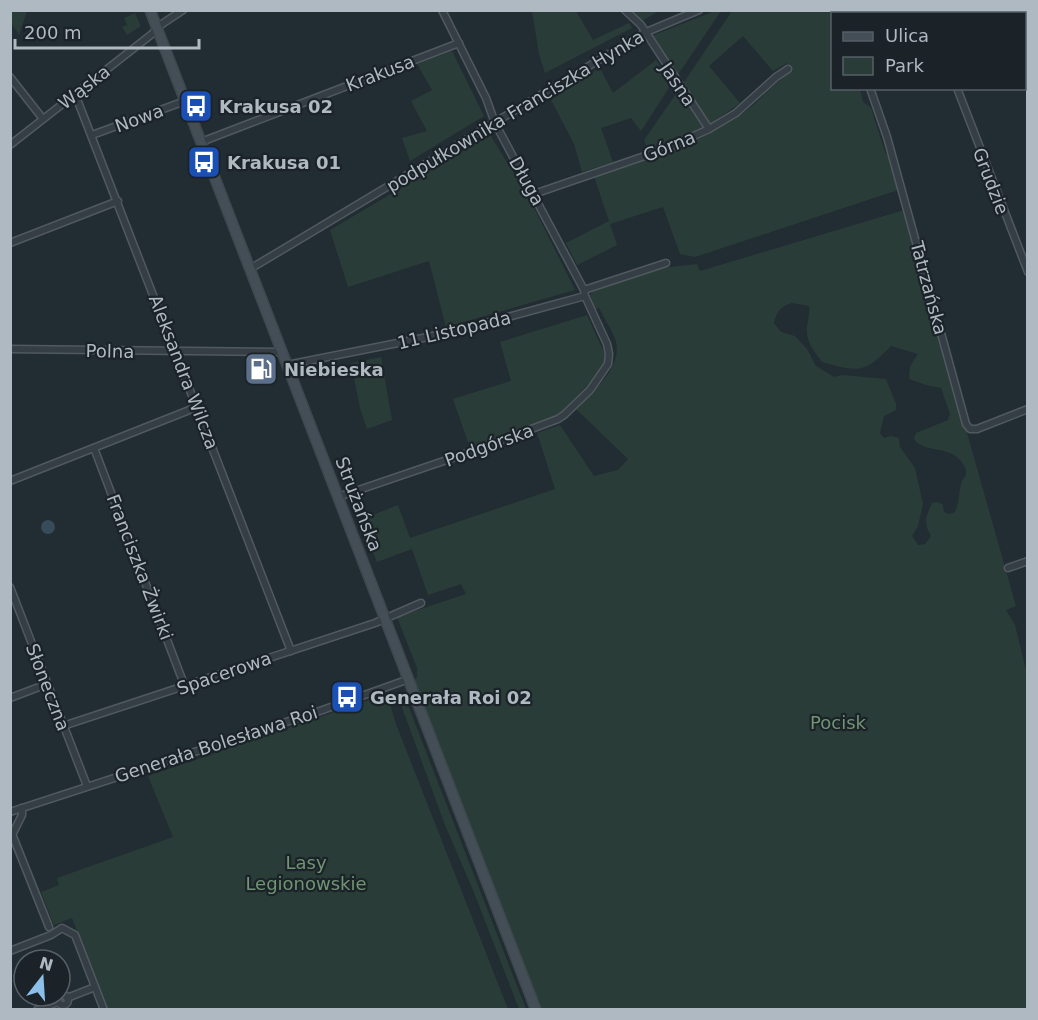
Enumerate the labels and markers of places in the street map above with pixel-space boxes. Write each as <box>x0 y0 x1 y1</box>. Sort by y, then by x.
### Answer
bus stop icon: Krakusa 02 <box>178 88 214 124</box>
place label: Krakusa 02 <box>219 96 333 117</box>
bus stop icon: Krakusa 01 <box>186 144 222 180</box>
place label: Krakusa 01 <box>227 152 341 173</box>
fuel station icon: Niebieska <box>243 351 279 387</box>
place label: Niebieska <box>284 359 384 380</box>
bus stop icon: Generała Roi 02 <box>329 679 365 715</box>
place label: Generała Roi 02 <box>370 687 532 708</box>

